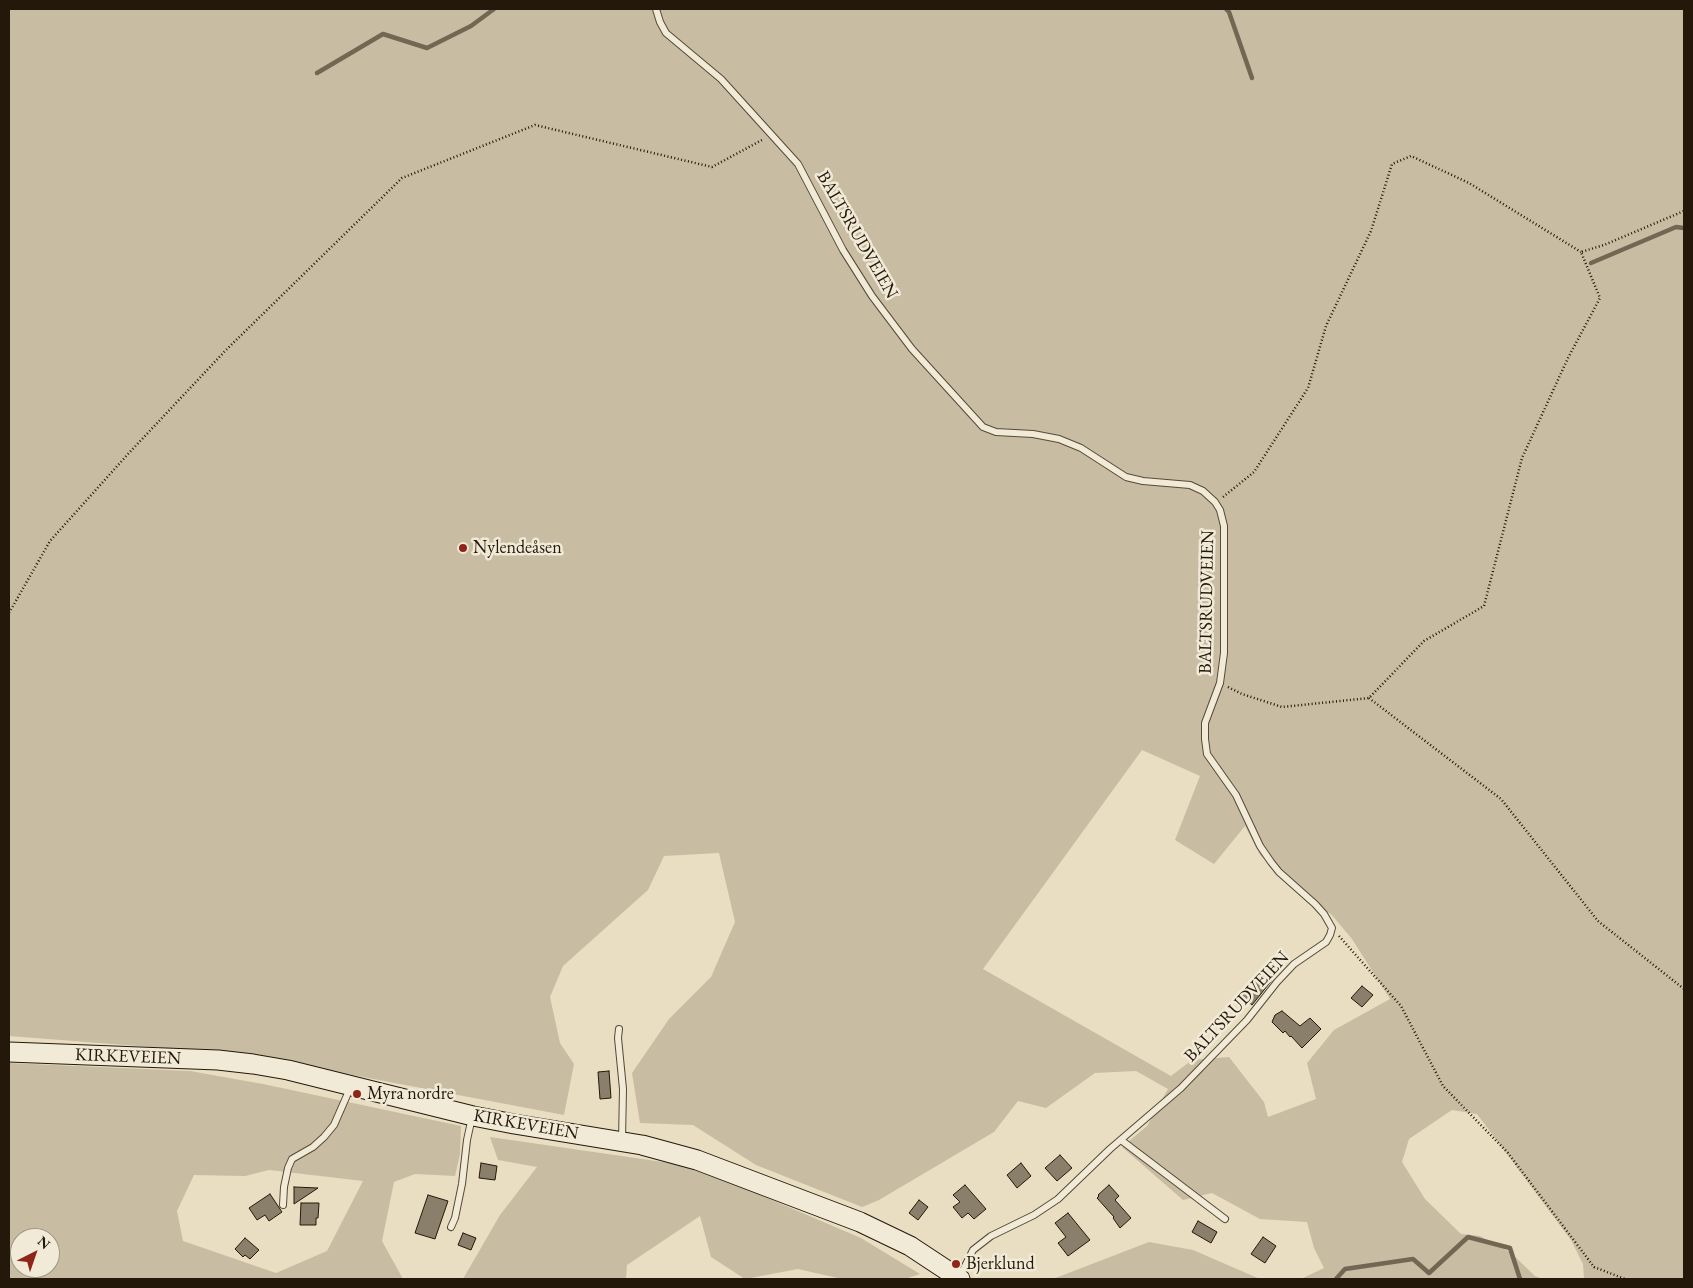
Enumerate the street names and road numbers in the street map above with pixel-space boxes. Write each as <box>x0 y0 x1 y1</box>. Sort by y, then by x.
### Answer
street label: BALTSRUDVEIEN <box>812 167 902 303</box>
street label: BALTSRUDVEIEN <box>1195 530 1219 674</box>
street label: BALTSRUDVEIEN <box>1180 947 1294 1067</box>
street label: KIRKEVEIEN <box>74 1044 182 1070</box>
street label: KIRKEVEIEN <box>472 1105 580 1145</box>

